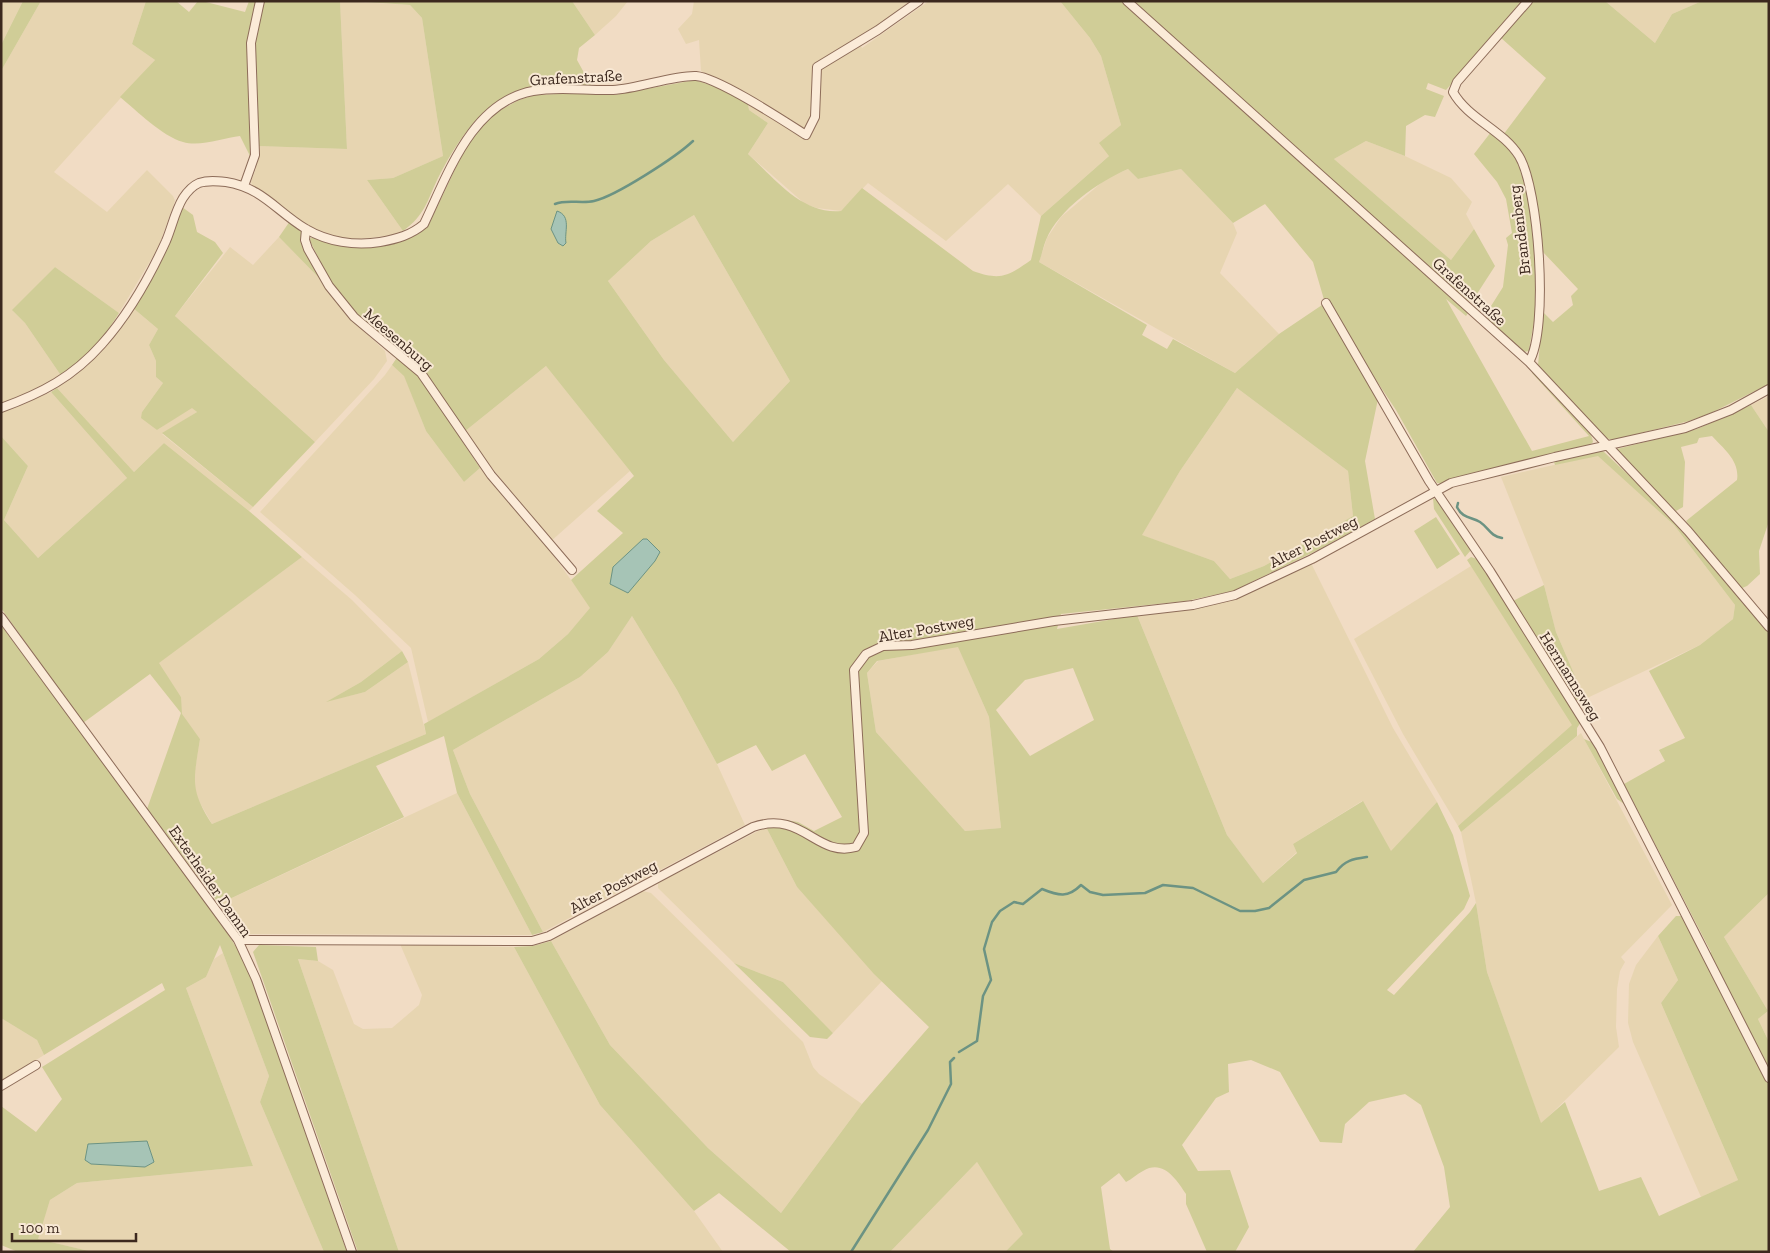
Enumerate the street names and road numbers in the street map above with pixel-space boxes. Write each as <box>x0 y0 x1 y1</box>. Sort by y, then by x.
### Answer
street label: Grafenstraße <box>529 66 623 89</box>
street label: Brandenberg <box>1505 184 1534 276</box>
street label: Grafenstraße <box>1429 253 1510 329</box>
street label: Meesenburg <box>360 304 437 375</box>
street label: Alter Postweg <box>1266 511 1361 572</box>
street label: Alter Postweg <box>877 611 975 646</box>
street label: Hermannsweg <box>1536 628 1606 724</box>
street label: Exterheider Damm <box>165 822 256 941</box>
street label: Alter Postweg <box>566 855 661 917</box>

